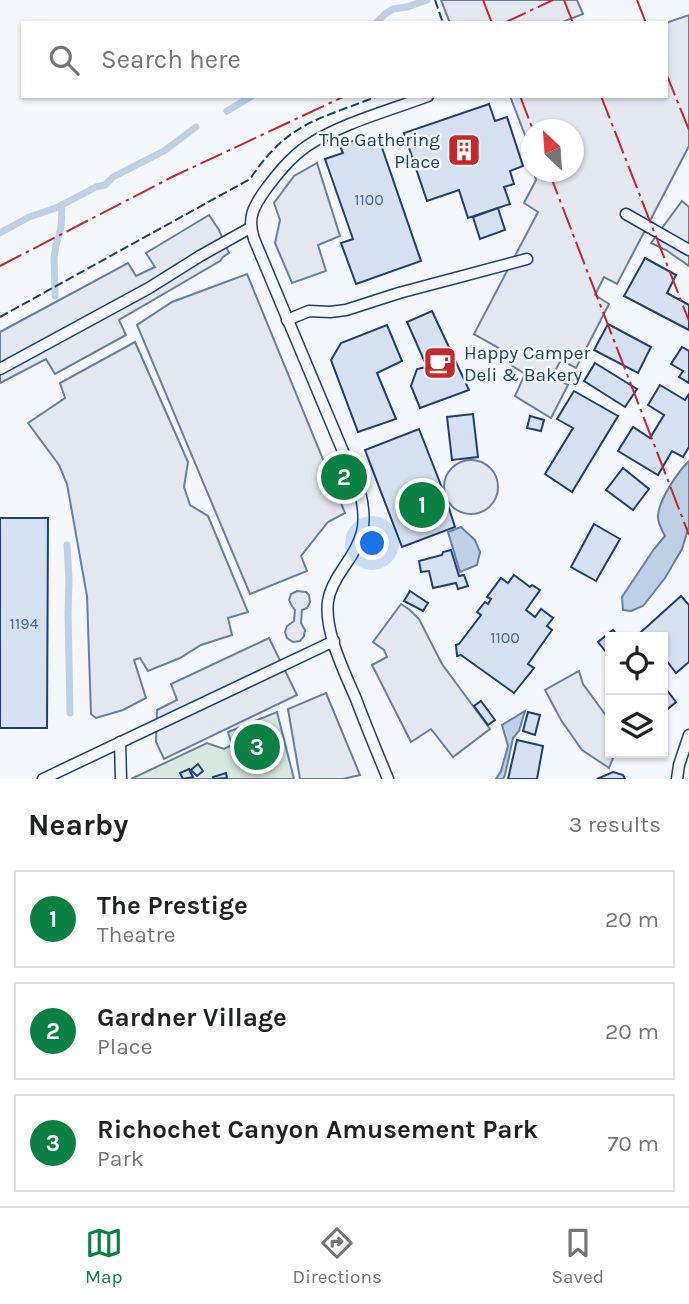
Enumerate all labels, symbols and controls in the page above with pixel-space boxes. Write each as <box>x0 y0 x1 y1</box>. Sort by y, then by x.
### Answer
search box <box>21 21 668 98</box>
icon: search <box>45 41 83 79</box>
text: Search here <box>101 44 241 75</box>
north arrow <box>521 119 584 182</box>
place label: The Gathering Place <box>319 129 440 173</box>
building icon: The Gathering Place <box>445 131 483 169</box>
house number: 1100 <box>354 190 384 209</box>
place label: Happy Camper Deli & Bakery <box>464 342 590 386</box>
cafe icon: Happy Camper Deli & Bakery <box>421 344 459 382</box>
pin: 2 <box>321 451 367 503</box>
pin: 1 <box>399 479 445 531</box>
your location <box>355 526 389 560</box>
house number: 1194 <box>10 614 38 633</box>
house number: 1100 <box>490 628 520 647</box>
map controls <box>605 632 668 758</box>
button: locate <box>605 632 668 695</box>
button: layers <box>605 695 668 758</box>
pin: 3 <box>234 721 280 773</box>
text: Nearby <box>28 807 128 843</box>
text: 3 results <box>569 811 661 838</box>
text: The Prestige <box>97 890 248 921</box>
text: 1 <box>49 906 57 933</box>
text: 20 m <box>605 906 659 933</box>
text: Theatre <box>97 921 176 948</box>
text: Gardner Village <box>97 1002 287 1033</box>
text: 2 <box>46 1018 60 1045</box>
text: 20 m <box>605 1018 659 1045</box>
text: Place <box>97 1033 153 1060</box>
text: Richochet Canyon Amusement Park <box>97 1114 538 1145</box>
text: 3 <box>46 1130 60 1157</box>
text: 70 m <box>608 1130 659 1157</box>
text: Park <box>97 1145 144 1172</box>
tab: Map <box>85 1224 123 1288</box>
tab: Directions <box>293 1224 382 1288</box>
tab: Saved <box>552 1224 604 1288</box>

